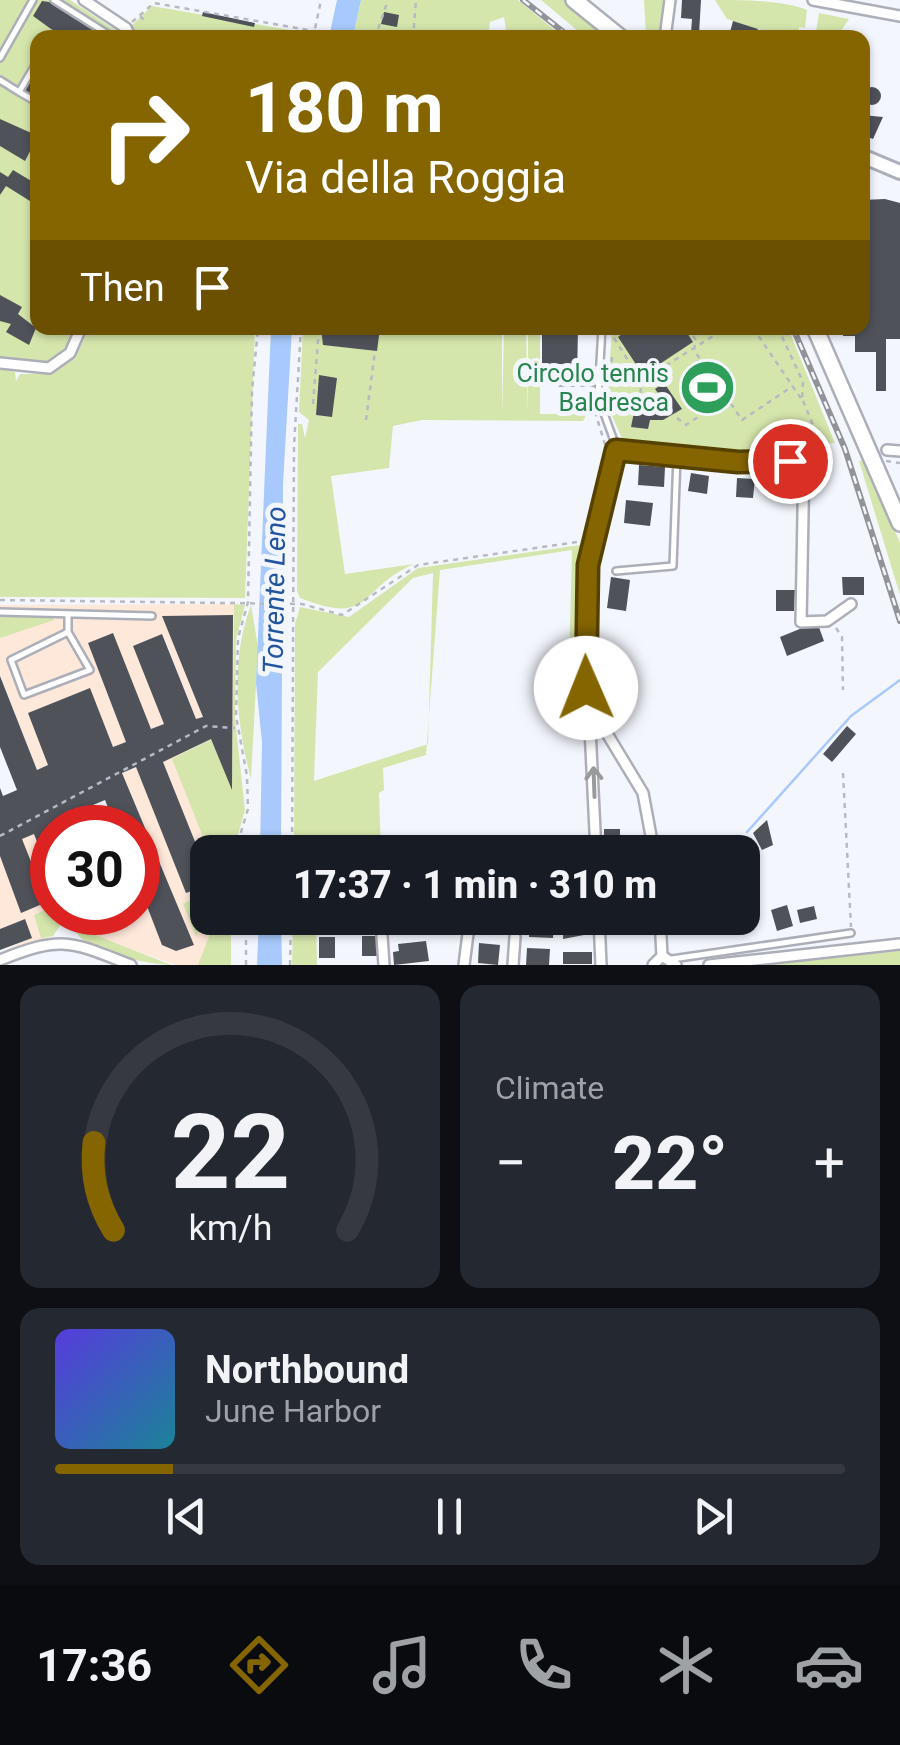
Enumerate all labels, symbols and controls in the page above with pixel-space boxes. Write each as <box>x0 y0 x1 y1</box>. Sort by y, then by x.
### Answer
text: 180 m <box>245 67 444 149</box>
icon: right <box>80 70 210 200</box>
text: Via della Roggia <box>245 151 566 204</box>
icon: arrive <box>185 260 240 315</box>
text: Then <box>80 266 165 310</box>
sports icon: Circolo tennis Baldresca <box>678 357 738 417</box>
place label: Circolo tennis Baldresca <box>516 359 669 417</box>
pin <box>748 419 833 504</box>
icon: arrive <box>763 434 818 489</box>
water label: Torrente Leno <box>257 506 292 674</box>
position arrow <box>534 636 638 740</box>
one-way arrow <box>584 767 603 799</box>
speed limit sign: 30 <box>30 805 160 935</box>
text: 17:37 · 1 min · 310 m <box>293 863 657 907</box>
text: Climate <box>495 1069 604 1107</box>
text: 22 <box>170 1092 290 1213</box>
text: 22° <box>612 1119 728 1207</box>
text: − <box>495 1131 526 1195</box>
text: + <box>814 1131 845 1195</box>
text: km/h <box>188 1207 272 1249</box>
text: Northbound <box>205 1348 409 1392</box>
text: June Harbor <box>205 1392 381 1430</box>
icon: previous <box>159 1489 214 1544</box>
icon: pause <box>422 1489 477 1544</box>
icon: next <box>686 1489 741 1544</box>
icon: directions <box>224 1630 294 1700</box>
icon: music <box>367 1630 437 1700</box>
icon: phone <box>509 1630 579 1700</box>
icon: climate <box>651 1630 721 1700</box>
icon: car <box>794 1630 864 1700</box>
text: 17:36 <box>36 1639 152 1692</box>

